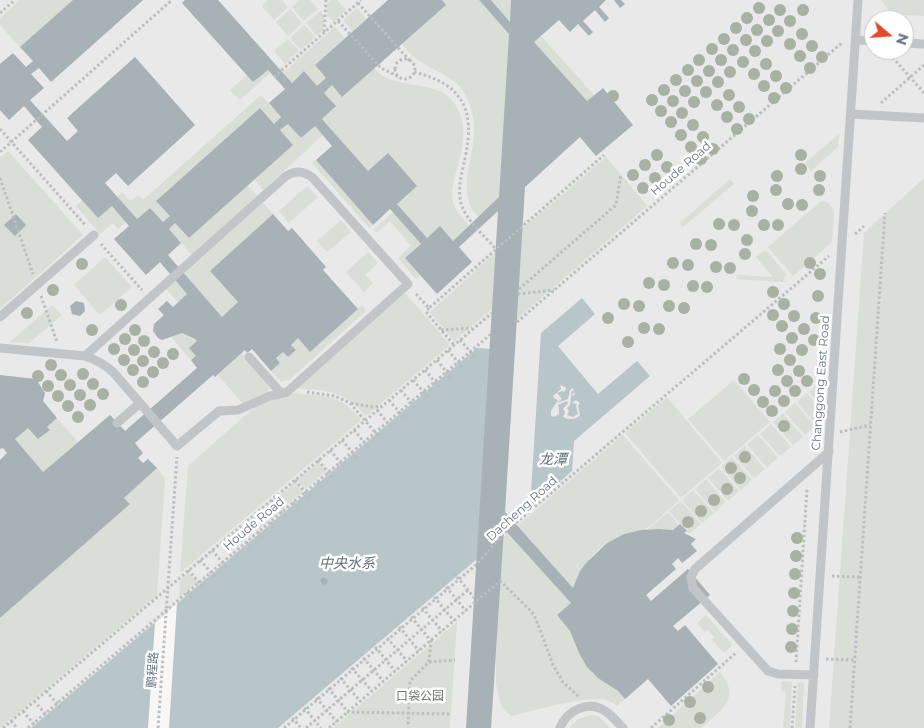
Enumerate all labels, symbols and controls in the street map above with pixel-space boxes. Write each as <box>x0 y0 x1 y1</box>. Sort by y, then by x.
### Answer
north arrow <box>864 10 914 60</box>
text: N <box>892 31 913 47</box>
street label: Houde Road <box>648 139 714 199</box>
street label: Changgong East Road <box>809 315 833 451</box>
water label: 龙潭 <box>539 452 567 468</box>
street label: Dacheng Road <box>484 474 560 544</box>
street label: Houde Road <box>221 494 287 554</box>
water label: 中央水系 <box>319 556 375 572</box>
street label: 鹏程路 <box>145 652 161 688</box>
park label: 口袋公园 <box>396 689 444 703</box>

